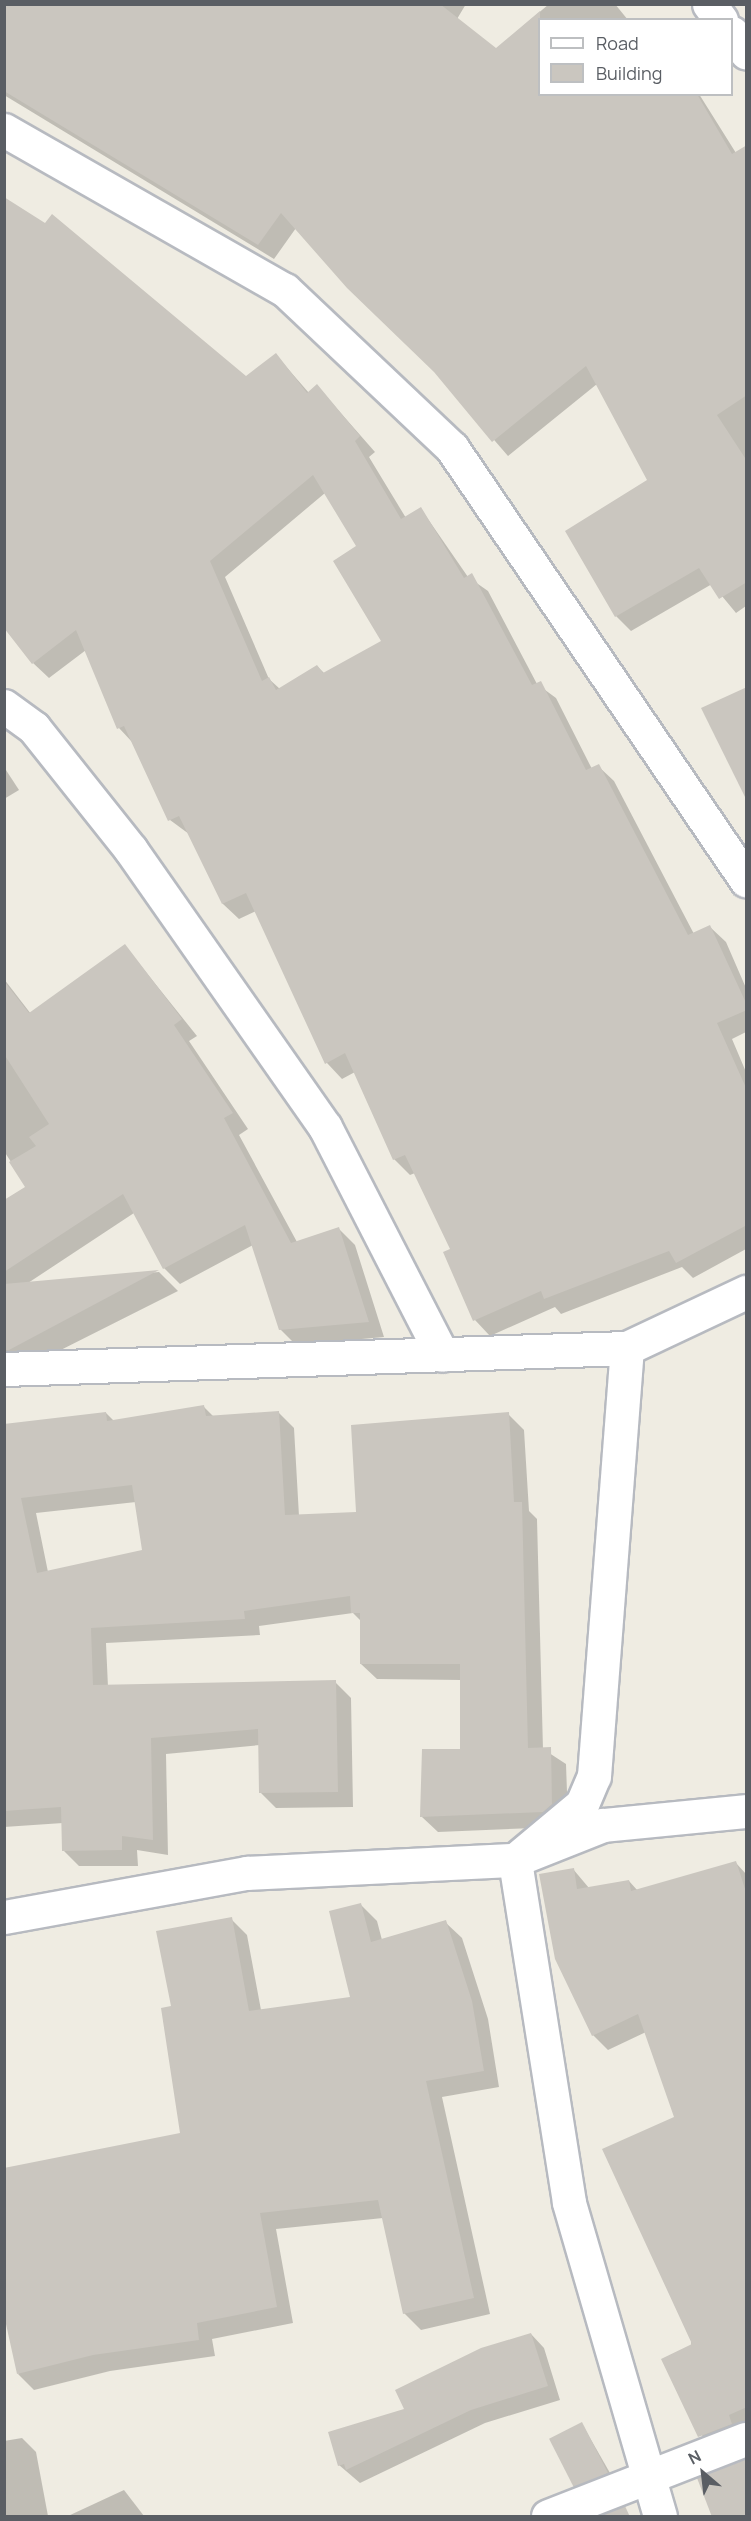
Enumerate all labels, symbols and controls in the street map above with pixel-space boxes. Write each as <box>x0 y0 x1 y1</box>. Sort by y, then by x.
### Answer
legend <box>538 18 733 96</box>
text: Road <box>596 31 639 55</box>
text: Building <box>596 61 662 85</box>
north arrow <box>673 2443 733 2503</box>
text: N <box>684 2445 705 2470</box>

